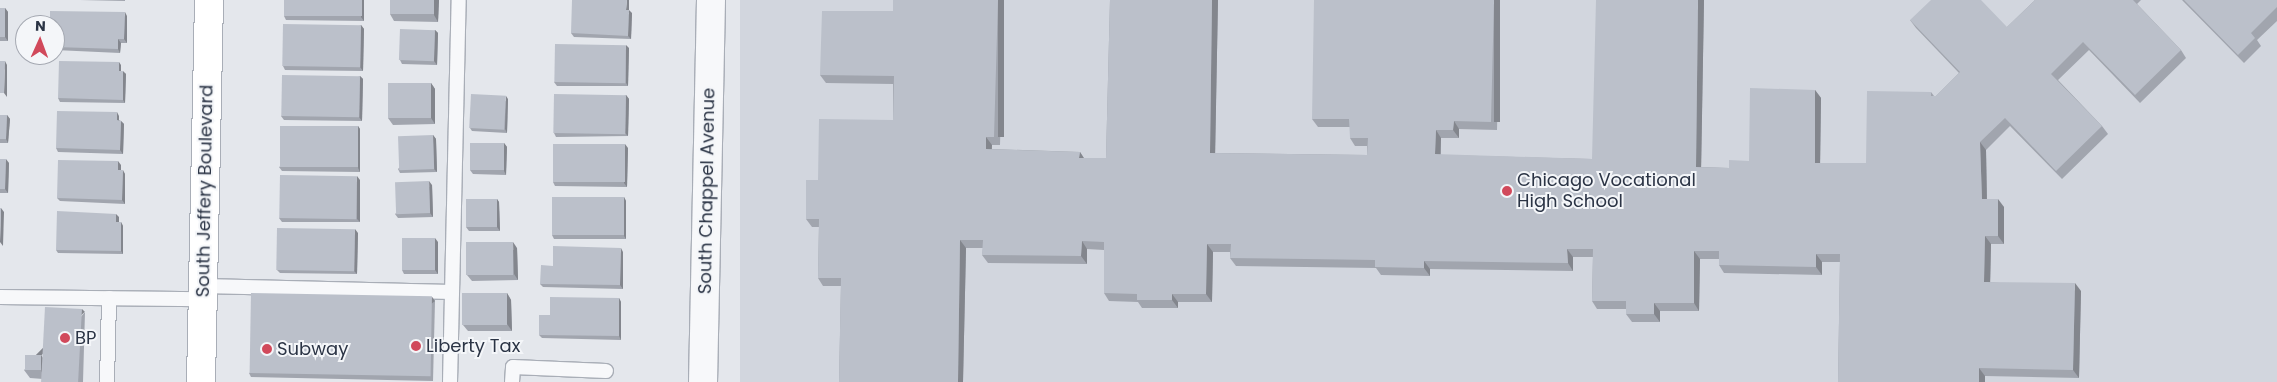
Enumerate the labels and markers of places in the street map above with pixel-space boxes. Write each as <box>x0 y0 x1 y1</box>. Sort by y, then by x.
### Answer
place label: Chicago Vocational High School <box>1517 170 1696 212</box>
marker: Chicago Vocational High School <box>1501 185 1513 197</box>
place label: BP <box>75 327 96 349</box>
marker: BP <box>59 332 71 344</box>
place label: Liberty Tax <box>426 335 520 357</box>
place label: Subway <box>277 338 348 360</box>
marker: Liberty Tax <box>410 340 422 352</box>
marker: Subway <box>261 343 273 355</box>

